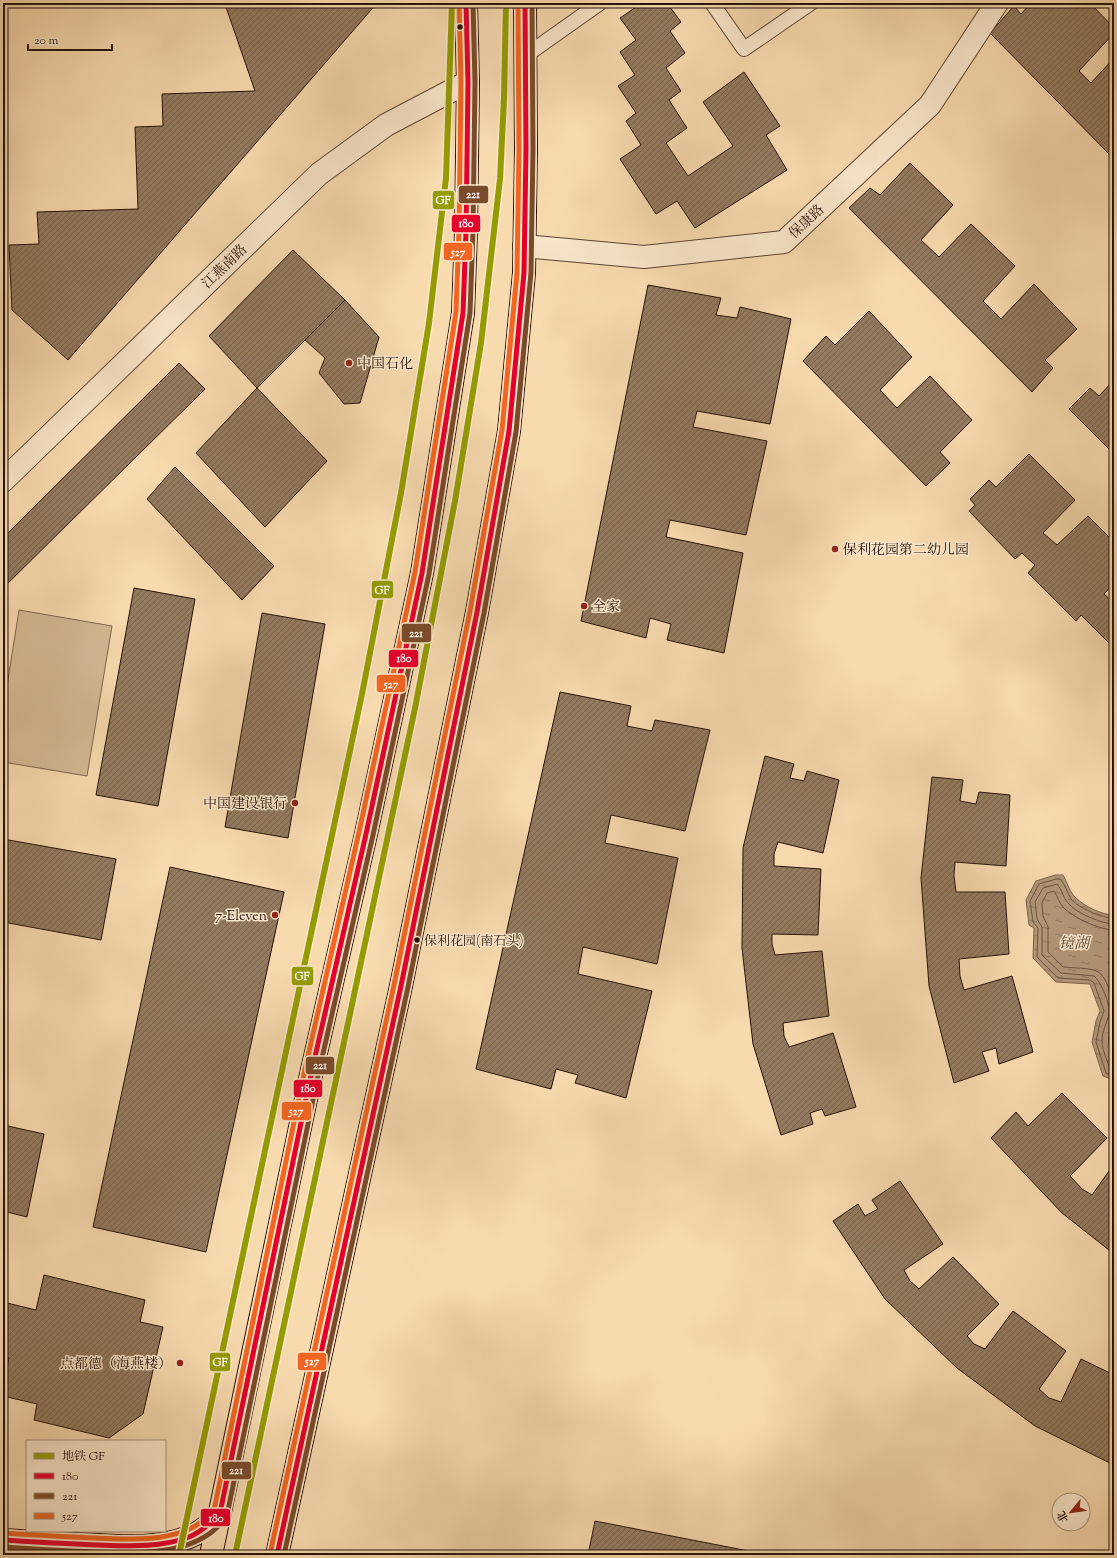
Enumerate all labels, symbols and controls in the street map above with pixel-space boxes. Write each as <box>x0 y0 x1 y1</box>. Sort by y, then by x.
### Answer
unlabelled marker <box>455 22 465 32</box>
scale bar <box>28 26 112 52</box>
text: 20 m <box>34 32 59 50</box>
line badge: 221 <box>458 185 489 204</box>
text: 221 <box>466 187 480 203</box>
line badge: GF <box>432 190 455 210</box>
text: GF <box>435 193 451 209</box>
street label: 保康路 <box>785 201 830 244</box>
line badge: 180 <box>451 214 481 233</box>
text: 180 <box>457 216 474 232</box>
street label: 江燕南路 <box>198 241 252 294</box>
line badge: 527 <box>443 242 473 261</box>
text: 527 <box>450 245 466 261</box>
place label: 中国石化 <box>357 355 413 375</box>
marker: 中国石化 <box>344 358 354 368</box>
place label: 保利花园第二幼儿园 <box>843 541 969 561</box>
marker: 保利花园第二幼儿园 <box>830 544 840 554</box>
line badge: GF <box>371 580 394 599</box>
text: GF <box>374 583 390 599</box>
place label: 全家 <box>592 598 620 618</box>
marker: 全家 <box>579 601 589 611</box>
line badge: 221 <box>401 623 432 643</box>
text: 221 <box>409 626 423 642</box>
line badge: 180 <box>388 649 419 668</box>
text: 180 <box>395 651 412 667</box>
line badge: 527 <box>376 674 406 693</box>
text: 527 <box>383 677 399 693</box>
place label: 中国建设银行 <box>203 795 287 815</box>
marker: 中国建设银行 <box>290 798 300 808</box>
place label: 7-Eleven <box>215 907 267 927</box>
marker: 7-Eleven <box>270 910 280 920</box>
place label: 保利花园(南石头) <box>424 933 523 951</box>
water label: 镜湖 <box>1059 934 1092 955</box>
marker: 保利花园(南石头) <box>412 935 422 945</box>
line badge: GF <box>291 966 314 986</box>
text: GF <box>294 969 310 985</box>
line badge: 221 <box>305 1056 335 1075</box>
text: 221 <box>313 1058 327 1074</box>
line badge: 180 <box>293 1079 323 1098</box>
text: 180 <box>299 1081 316 1097</box>
line badge: 527 <box>281 1101 312 1121</box>
text: 527 <box>288 1104 304 1120</box>
line badge: GF <box>209 1352 231 1372</box>
line badge: 527 <box>297 1352 327 1371</box>
text: 527 <box>304 1354 320 1370</box>
place label: 点都德（海燕楼） <box>60 1355 172 1375</box>
text: GF <box>212 1355 228 1371</box>
marker: 点都德（海燕楼） <box>175 1358 185 1368</box>
legend <box>26 1440 166 1532</box>
text: 地铁 GF <box>62 1448 105 1466</box>
line badge: 221 <box>221 1461 252 1480</box>
text: 221 <box>229 1463 243 1479</box>
text: 180 <box>62 1468 78 1486</box>
text: 221 <box>62 1488 77 1506</box>
north arrow <box>1051 1492 1091 1532</box>
text: 527 <box>61 1508 78 1526</box>
line badge: 180 <box>200 1508 231 1527</box>
text: 北 <box>1053 1508 1073 1525</box>
text: 180 <box>207 1511 224 1527</box>

